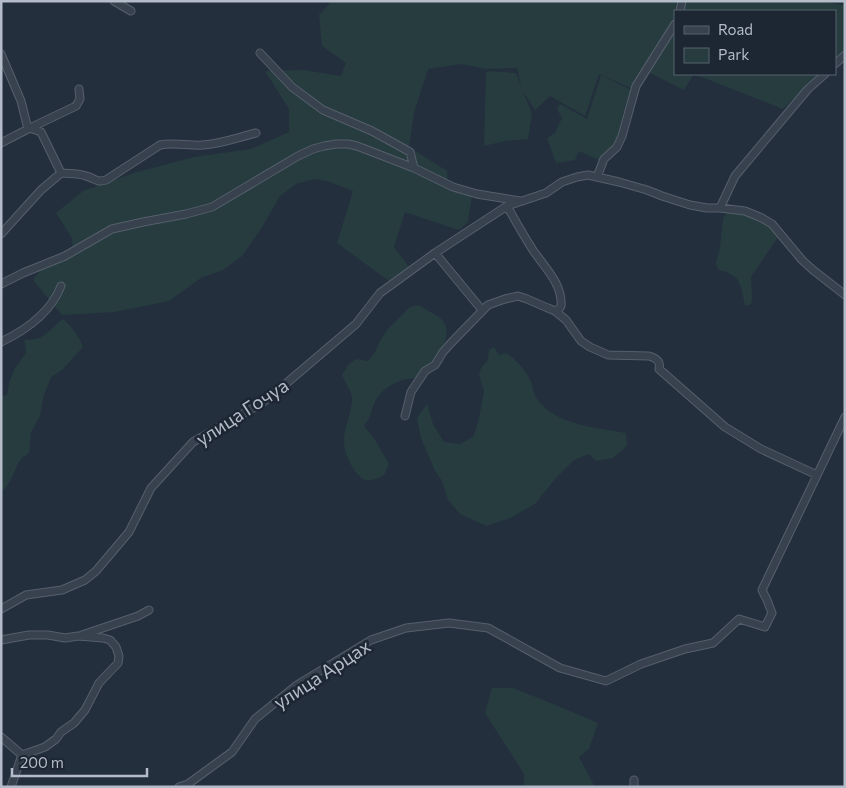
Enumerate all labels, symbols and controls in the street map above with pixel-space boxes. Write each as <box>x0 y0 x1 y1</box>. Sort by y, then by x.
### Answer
legend <box>674 10 836 75</box>
text: Road <box>718 20 753 38</box>
text: Park <box>718 45 749 63</box>
street label: улица Гочуа <box>191 373 292 450</box>
street label: улица Арцах <box>269 634 374 713</box>
scale bar <box>12 746 148 778</box>
text: 200 m <box>20 753 64 771</box>

